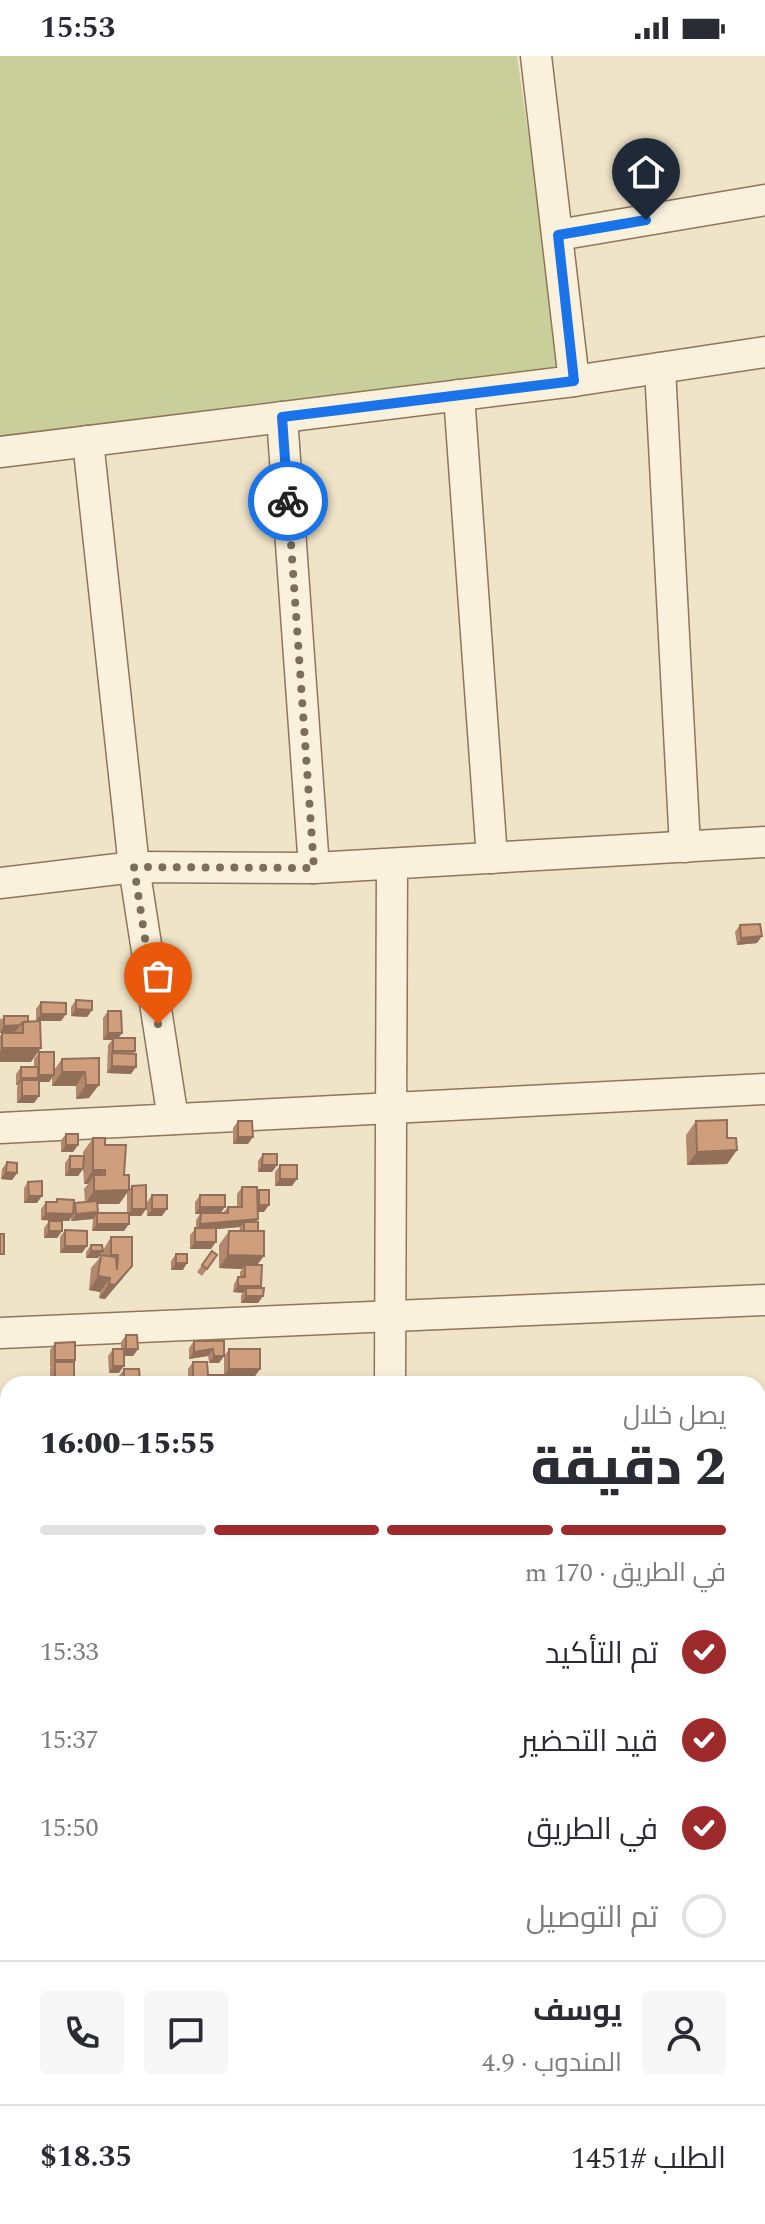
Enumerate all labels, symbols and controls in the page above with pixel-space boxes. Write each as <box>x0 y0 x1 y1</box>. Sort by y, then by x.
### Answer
text: 15:53 <box>40 5 115 51</box>
pin <box>612 138 680 220</box>
icon: home <box>624 150 668 194</box>
courier <box>248 461 328 541</box>
icon: bike <box>266 479 310 523</box>
pin <box>124 942 192 1024</box>
icon: bag <box>136 954 180 998</box>
text: يصل خلال <box>623 1396 726 1436</box>
text: 15:55–16:00 <box>40 1421 216 1467</box>
text: 2 دقيقة <box>531 1429 726 1508</box>
text: في الطريق · 170 m <box>525 1553 726 1593</box>
icon: check <box>682 1630 726 1674</box>
text: تم التأكيد <box>545 1631 658 1677</box>
text: 15:33 <box>40 1632 99 1672</box>
icon: check <box>682 1718 726 1762</box>
text: قيد التحضير <box>521 1719 658 1765</box>
text: 15:37 <box>40 1720 99 1760</box>
icon: check <box>682 1806 726 1850</box>
text: في الطريق <box>527 1807 658 1853</box>
text: 15:50 <box>40 1808 99 1848</box>
text: تم التوصيل <box>526 1895 658 1941</box>
text: يوسف <box>533 1988 622 2034</box>
button: phone <box>40 1991 124 2075</box>
button: chat <box>144 1991 228 2075</box>
button: person <box>642 1991 726 2075</box>
text: المندوب · 4.9 <box>482 2043 622 2083</box>
text: $18.35 <box>40 2134 132 2180</box>
text: الطلب #1451 <box>571 2136 726 2182</box>

